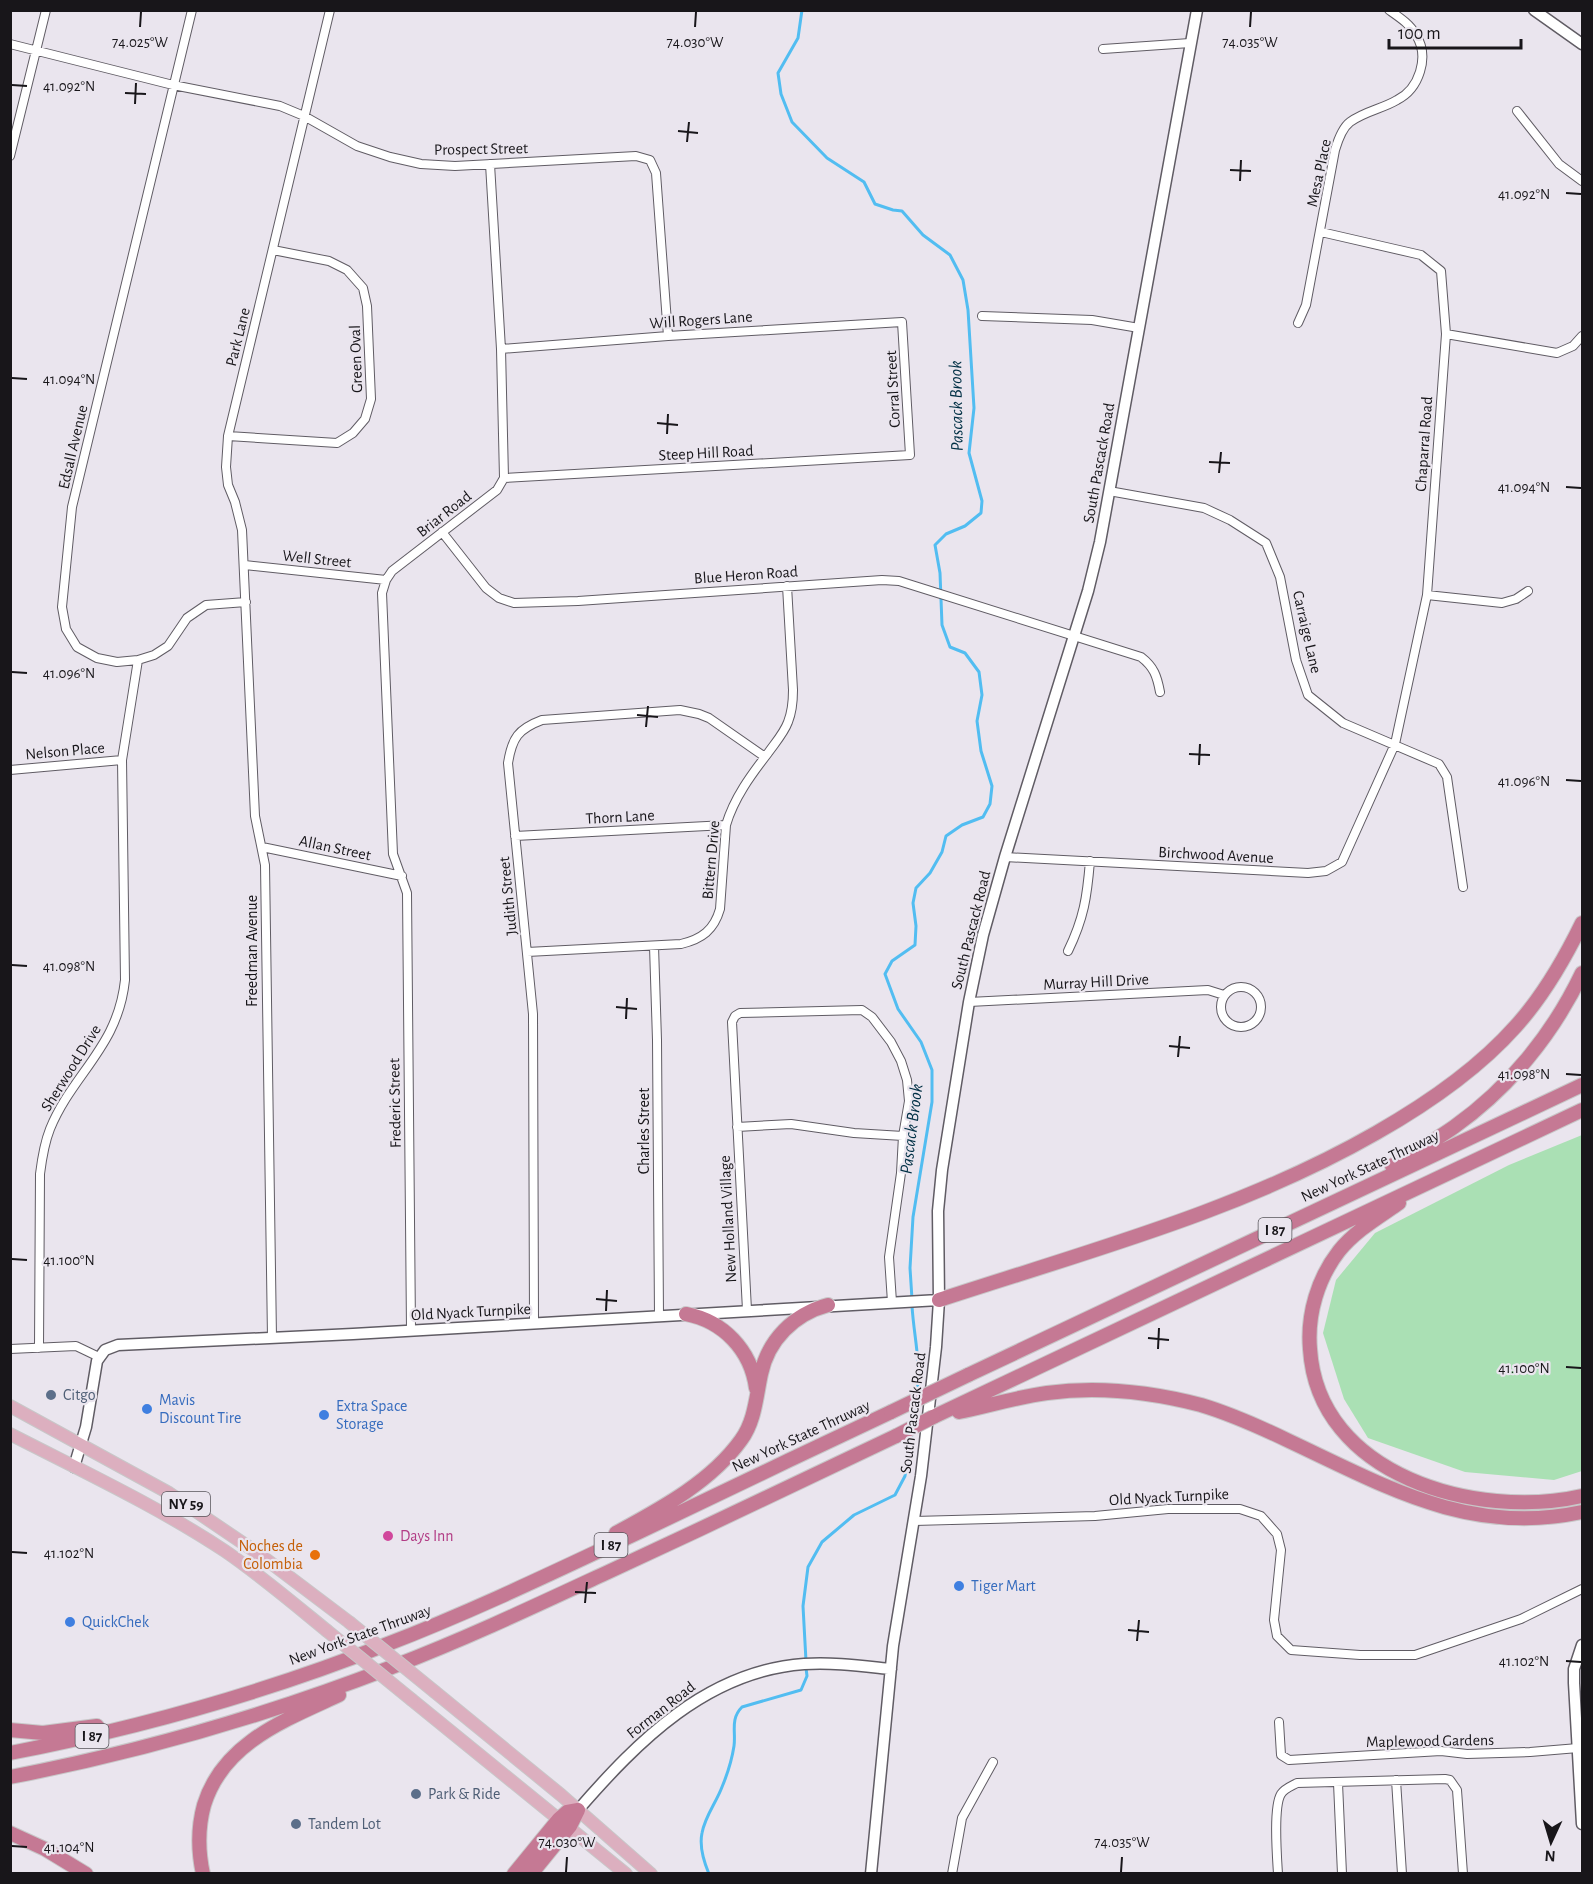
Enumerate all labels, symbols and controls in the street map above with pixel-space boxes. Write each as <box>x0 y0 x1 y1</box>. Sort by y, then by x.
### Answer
scale bar <box>1389 12 1521 50</box>
text: 100 m <box>1398 25 1441 43</box>
text: 74.025°W <box>112 35 169 50</box>
text: 74.030°W <box>667 35 724 50</box>
text: 74.035°W <box>1222 35 1278 50</box>
text: 41.092°N <box>43 79 95 94</box>
street label: Mesa Place <box>1304 138 1334 208</box>
street label: Prospect Street <box>434 140 528 158</box>
text: 41.092°N <box>1498 187 1550 202</box>
street label: Park Lane <box>223 306 253 368</box>
street label: Will Rogers Lane <box>649 308 753 332</box>
street label: Green Oval <box>347 325 365 393</box>
street label: Corral Street <box>883 350 903 428</box>
water label: Pascack Brook <box>947 360 967 452</box>
text: 41.094°N <box>43 372 95 387</box>
street label: Chaparral Road <box>1413 396 1435 492</box>
street label: South Pascack Road <box>1081 402 1117 524</box>
street label: Edsall Avenue <box>56 403 90 491</box>
street label: Steep Hill Road <box>658 443 754 463</box>
text: 41.094°N <box>1498 480 1550 495</box>
street label: Briar Road <box>414 488 474 540</box>
street label: Well Street <box>282 547 352 571</box>
street label: Blue Heron Road <box>693 563 799 587</box>
street label: Carraige Lane <box>1290 589 1324 675</box>
text: 41.096°N <box>43 666 95 681</box>
street label: Nelson Place <box>25 740 105 762</box>
text: 41.096°N <box>1498 774 1550 789</box>
street label: Thorn Lane <box>585 807 655 827</box>
street label: Bittern Drive <box>700 820 722 900</box>
street label: Allan Street <box>298 833 372 863</box>
street label: Birchwood Avenue <box>1158 844 1274 866</box>
street label: Judith Street <box>496 856 520 936</box>
street label: South Pascack Road <box>949 869 993 991</box>
street label: Freedman Avenue <box>244 895 260 1007</box>
text: 41.098°N <box>43 959 95 974</box>
street label: Murray Hill Drive <box>1043 971 1149 994</box>
street label: Sherwood Drive <box>38 1022 104 1114</box>
street label: Frederic Street <box>386 1058 404 1148</box>
text: 41.098°N <box>1498 1067 1550 1082</box>
water label: Pascack Brook <box>898 1083 926 1175</box>
street label: Charles Street <box>636 1088 652 1174</box>
street label: New York State Thruway <box>1299 1127 1442 1206</box>
street label: New Holland Village <box>717 1155 739 1283</box>
road number: I 87 <box>1258 1218 1292 1242</box>
text: 41.100°N <box>43 1253 95 1268</box>
street label: Old Nyack Turnpike <box>411 1301 531 1324</box>
street label: South Pascack Road <box>898 1352 928 1474</box>
text: 41.100°N <box>1498 1361 1550 1376</box>
place label: Citgo <box>63 1387 96 1403</box>
marker: Citgo <box>44 1388 58 1402</box>
place label: Mavis Discount Tire <box>159 1392 241 1426</box>
street label: New York State Thruway <box>730 1397 873 1476</box>
place label: Extra Space Storage <box>336 1398 407 1432</box>
marker: Mavis Discount Tire <box>140 1402 154 1416</box>
marker: Extra Space Storage <box>317 1408 331 1422</box>
street label: Old Nyack Turnpike <box>1109 1486 1229 1509</box>
road number: NY 59 <box>162 1492 210 1516</box>
place label: Days Inn <box>400 1528 453 1545</box>
marker: Days Inn <box>381 1529 395 1543</box>
road number: I 87 <box>594 1533 628 1557</box>
place label: Noches de Colombia <box>238 1538 303 1572</box>
text: 41.102°N <box>44 1546 94 1561</box>
marker: Noches de Colombia <box>308 1548 322 1562</box>
place label: Tiger Mart <box>971 1578 1036 1594</box>
marker: Tiger Mart <box>952 1579 966 1593</box>
street label: New York State Thruway <box>287 1602 434 1669</box>
place label: QuickChek <box>82 1614 150 1631</box>
marker: QuickChek <box>63 1615 77 1629</box>
text: 41.102°N <box>1499 1654 1549 1669</box>
street label: Forman Road <box>624 1678 698 1742</box>
road number: I 87 <box>76 1724 109 1748</box>
street label: Maplewood Gardens <box>1366 1732 1494 1750</box>
place label: Park & Ride <box>428 1786 500 1802</box>
marker: Park & Ride <box>409 1787 423 1801</box>
north arrow <box>1521 1812 1581 1872</box>
place label: Tandem Lot <box>308 1816 381 1832</box>
marker: Tandem Lot <box>289 1817 303 1831</box>
text: 74.030°W <box>539 1835 596 1850</box>
text: 74.035°W <box>1094 1835 1150 1850</box>
text: 41.104°N <box>44 1840 94 1855</box>
text: N <box>1544 1848 1556 1864</box>

